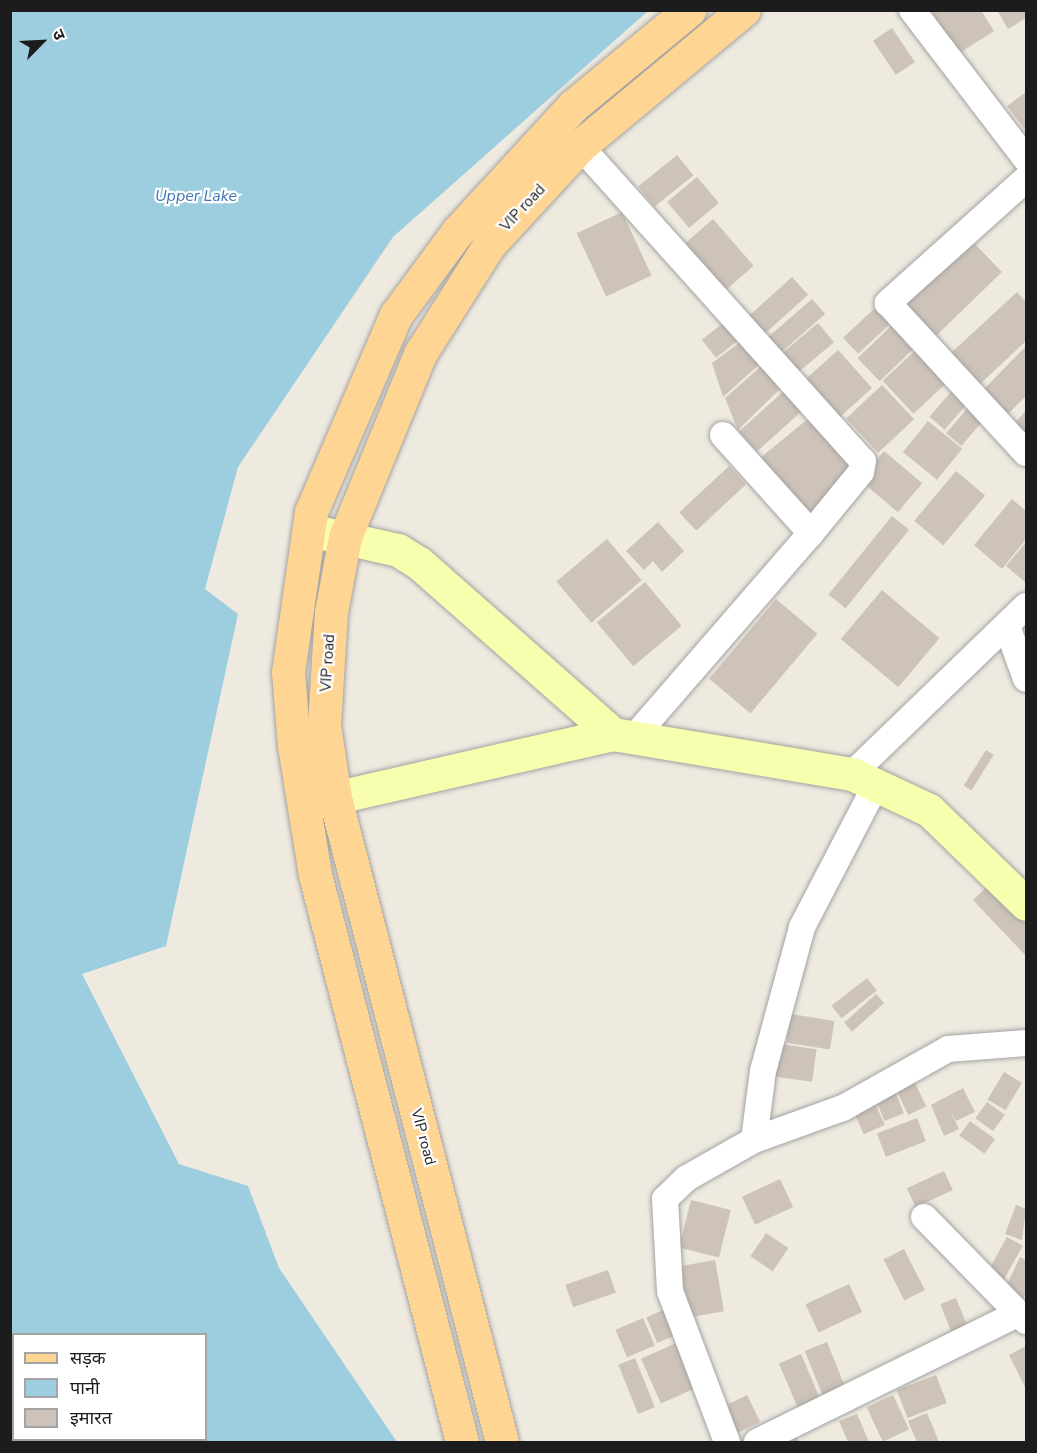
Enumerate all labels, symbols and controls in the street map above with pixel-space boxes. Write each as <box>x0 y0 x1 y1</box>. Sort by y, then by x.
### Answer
north arrow <box>12 12 72 72</box>
text: उ <box>46 26 70 43</box>
street label: VIP road <box>497 181 549 235</box>
water label: Upper Lake <box>155 186 237 206</box>
street label: VIP road <box>317 634 339 692</box>
street label: VIP road <box>407 1107 439 1167</box>
legend <box>12 1333 207 1441</box>
text: सड़क <box>70 1346 106 1370</box>
text: पानी <box>70 1376 100 1400</box>
text: इमारत <box>70 1406 112 1430</box>

